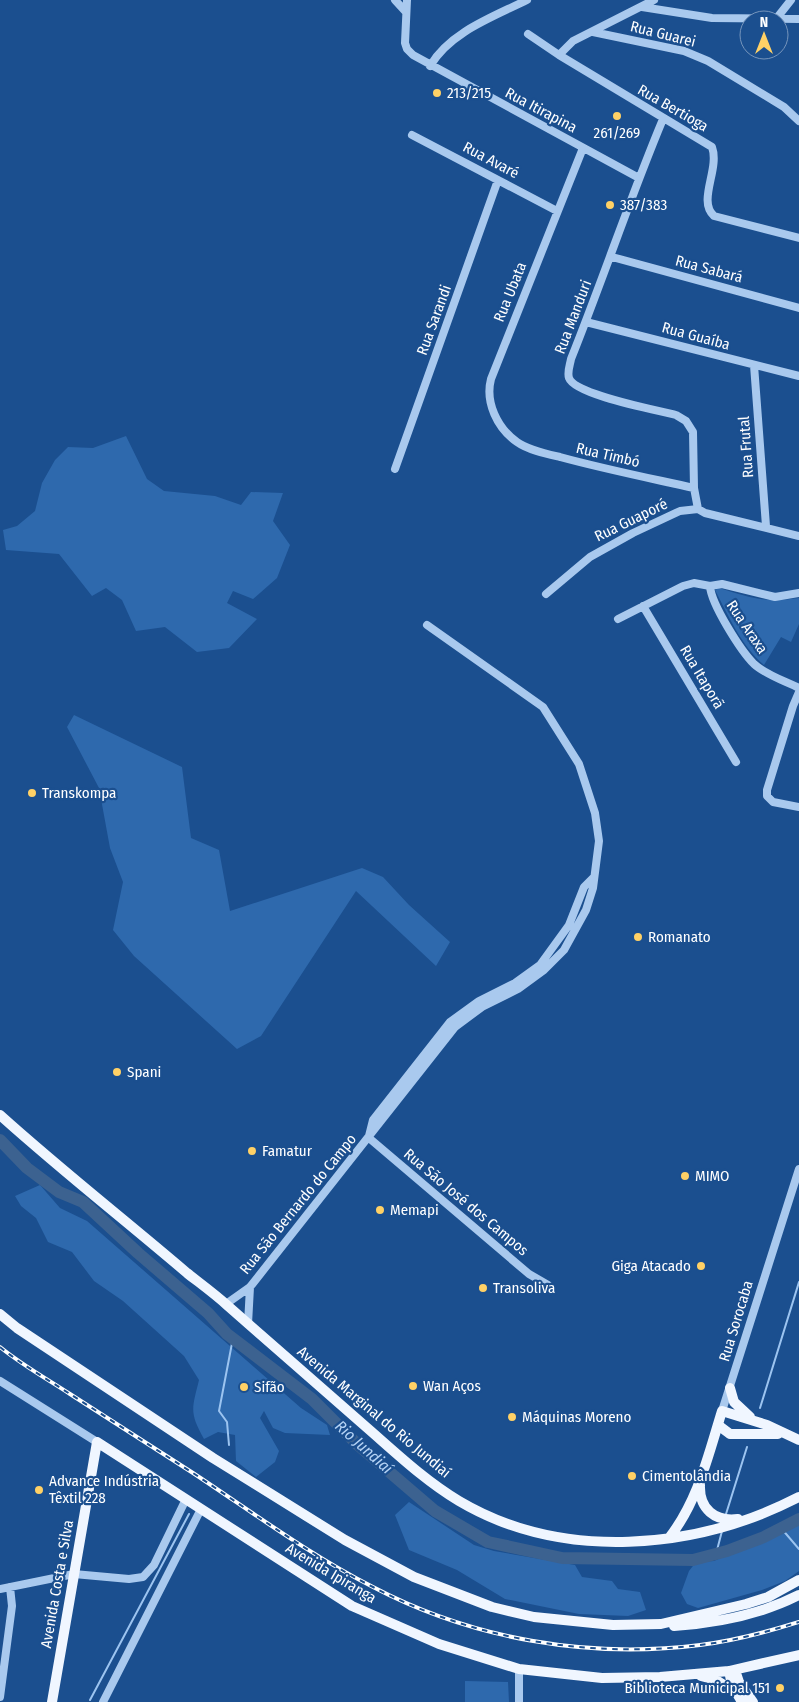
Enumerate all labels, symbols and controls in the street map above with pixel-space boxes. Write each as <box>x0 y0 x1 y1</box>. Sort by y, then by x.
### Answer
north arrow <box>739 10 789 60</box>
text: N <box>760 14 768 31</box>
street label: Rua Guarei <box>628 17 698 51</box>
street label: Rua Bertioga <box>635 81 711 135</box>
place label: 213/215 <box>447 84 491 102</box>
street label: Rua Itirapina <box>502 84 580 136</box>
marker: 213/215 <box>431 87 443 99</box>
marker: 261/269 <box>611 110 623 122</box>
place label: 261/269 <box>594 124 640 142</box>
street label: Rua Avaré <box>460 138 522 182</box>
place label: 387/383 <box>620 196 667 214</box>
marker: 387/383 <box>604 199 616 211</box>
street label: Rua Sabará <box>673 251 745 287</box>
street label: Rua Ubata <box>490 259 530 325</box>
street label: Rua Manduri <box>551 277 595 357</box>
street label: Rua Sarandi <box>413 282 455 358</box>
street label: Rua Guaíba <box>660 318 732 354</box>
street label: Rua Frutal <box>735 415 757 479</box>
street label: Rua Timbó <box>574 439 642 471</box>
street label: Rua Guaporé <box>592 495 670 545</box>
street label: Rua Araxa <box>723 597 771 657</box>
street label: Rua Itaporã <box>676 642 728 712</box>
place label: Transkompa <box>42 784 116 802</box>
marker: Transkompa <box>26 787 38 799</box>
place label: Romanato <box>648 928 711 946</box>
marker: Romanato <box>632 931 644 943</box>
place label: Spani <box>127 1063 161 1081</box>
marker: Spani <box>111 1066 123 1078</box>
street label: Rua São Bernardo do Campo <box>236 1130 360 1278</box>
place label: Famatur <box>262 1142 313 1160</box>
marker: Famatur <box>246 1145 258 1157</box>
street label: Rua São José dos Campos <box>400 1145 532 1259</box>
place label: MIMO <box>695 1167 730 1185</box>
marker: MIMO <box>679 1170 691 1182</box>
place label: Memapi <box>390 1201 439 1219</box>
marker: Memapi <box>374 1204 386 1216</box>
place label: Giga Atacado <box>611 1257 691 1275</box>
marker: Giga Atacado <box>695 1260 707 1272</box>
street label: Rua Sorocaba <box>715 1278 757 1364</box>
place label: Transoliva <box>493 1279 555 1297</box>
marker: Transoliva <box>477 1282 489 1294</box>
street label: Avenida Marginal do Rio Jundiaí <box>294 1343 454 1481</box>
place label: Wan Aços <box>423 1377 481 1395</box>
place label: Sifão <box>254 1378 285 1396</box>
marker: Wan Aços <box>407 1380 419 1392</box>
marker: Sifão <box>238 1381 250 1393</box>
place label: Máquinas Moreno <box>522 1408 631 1426</box>
marker: Máquinas Moreno <box>506 1411 518 1423</box>
water label: Rio Jundiaí <box>331 1416 397 1478</box>
place label: Cimentolândia <box>642 1467 731 1485</box>
marker: Cimentolândia <box>626 1470 638 1482</box>
place label: Advance Indústria Têxtil 228 <box>49 1472 159 1507</box>
marker: Advance Indústria Têxtil 228 <box>33 1484 45 1496</box>
street label: Avenida Costa e Silva <box>37 1519 77 1649</box>
street label: Avenida Ipiranga <box>282 1539 380 1607</box>
place label: Biblioteca Municipal 151 <box>624 1679 770 1697</box>
marker: Biblioteca Municipal 151 <box>774 1682 786 1694</box>

